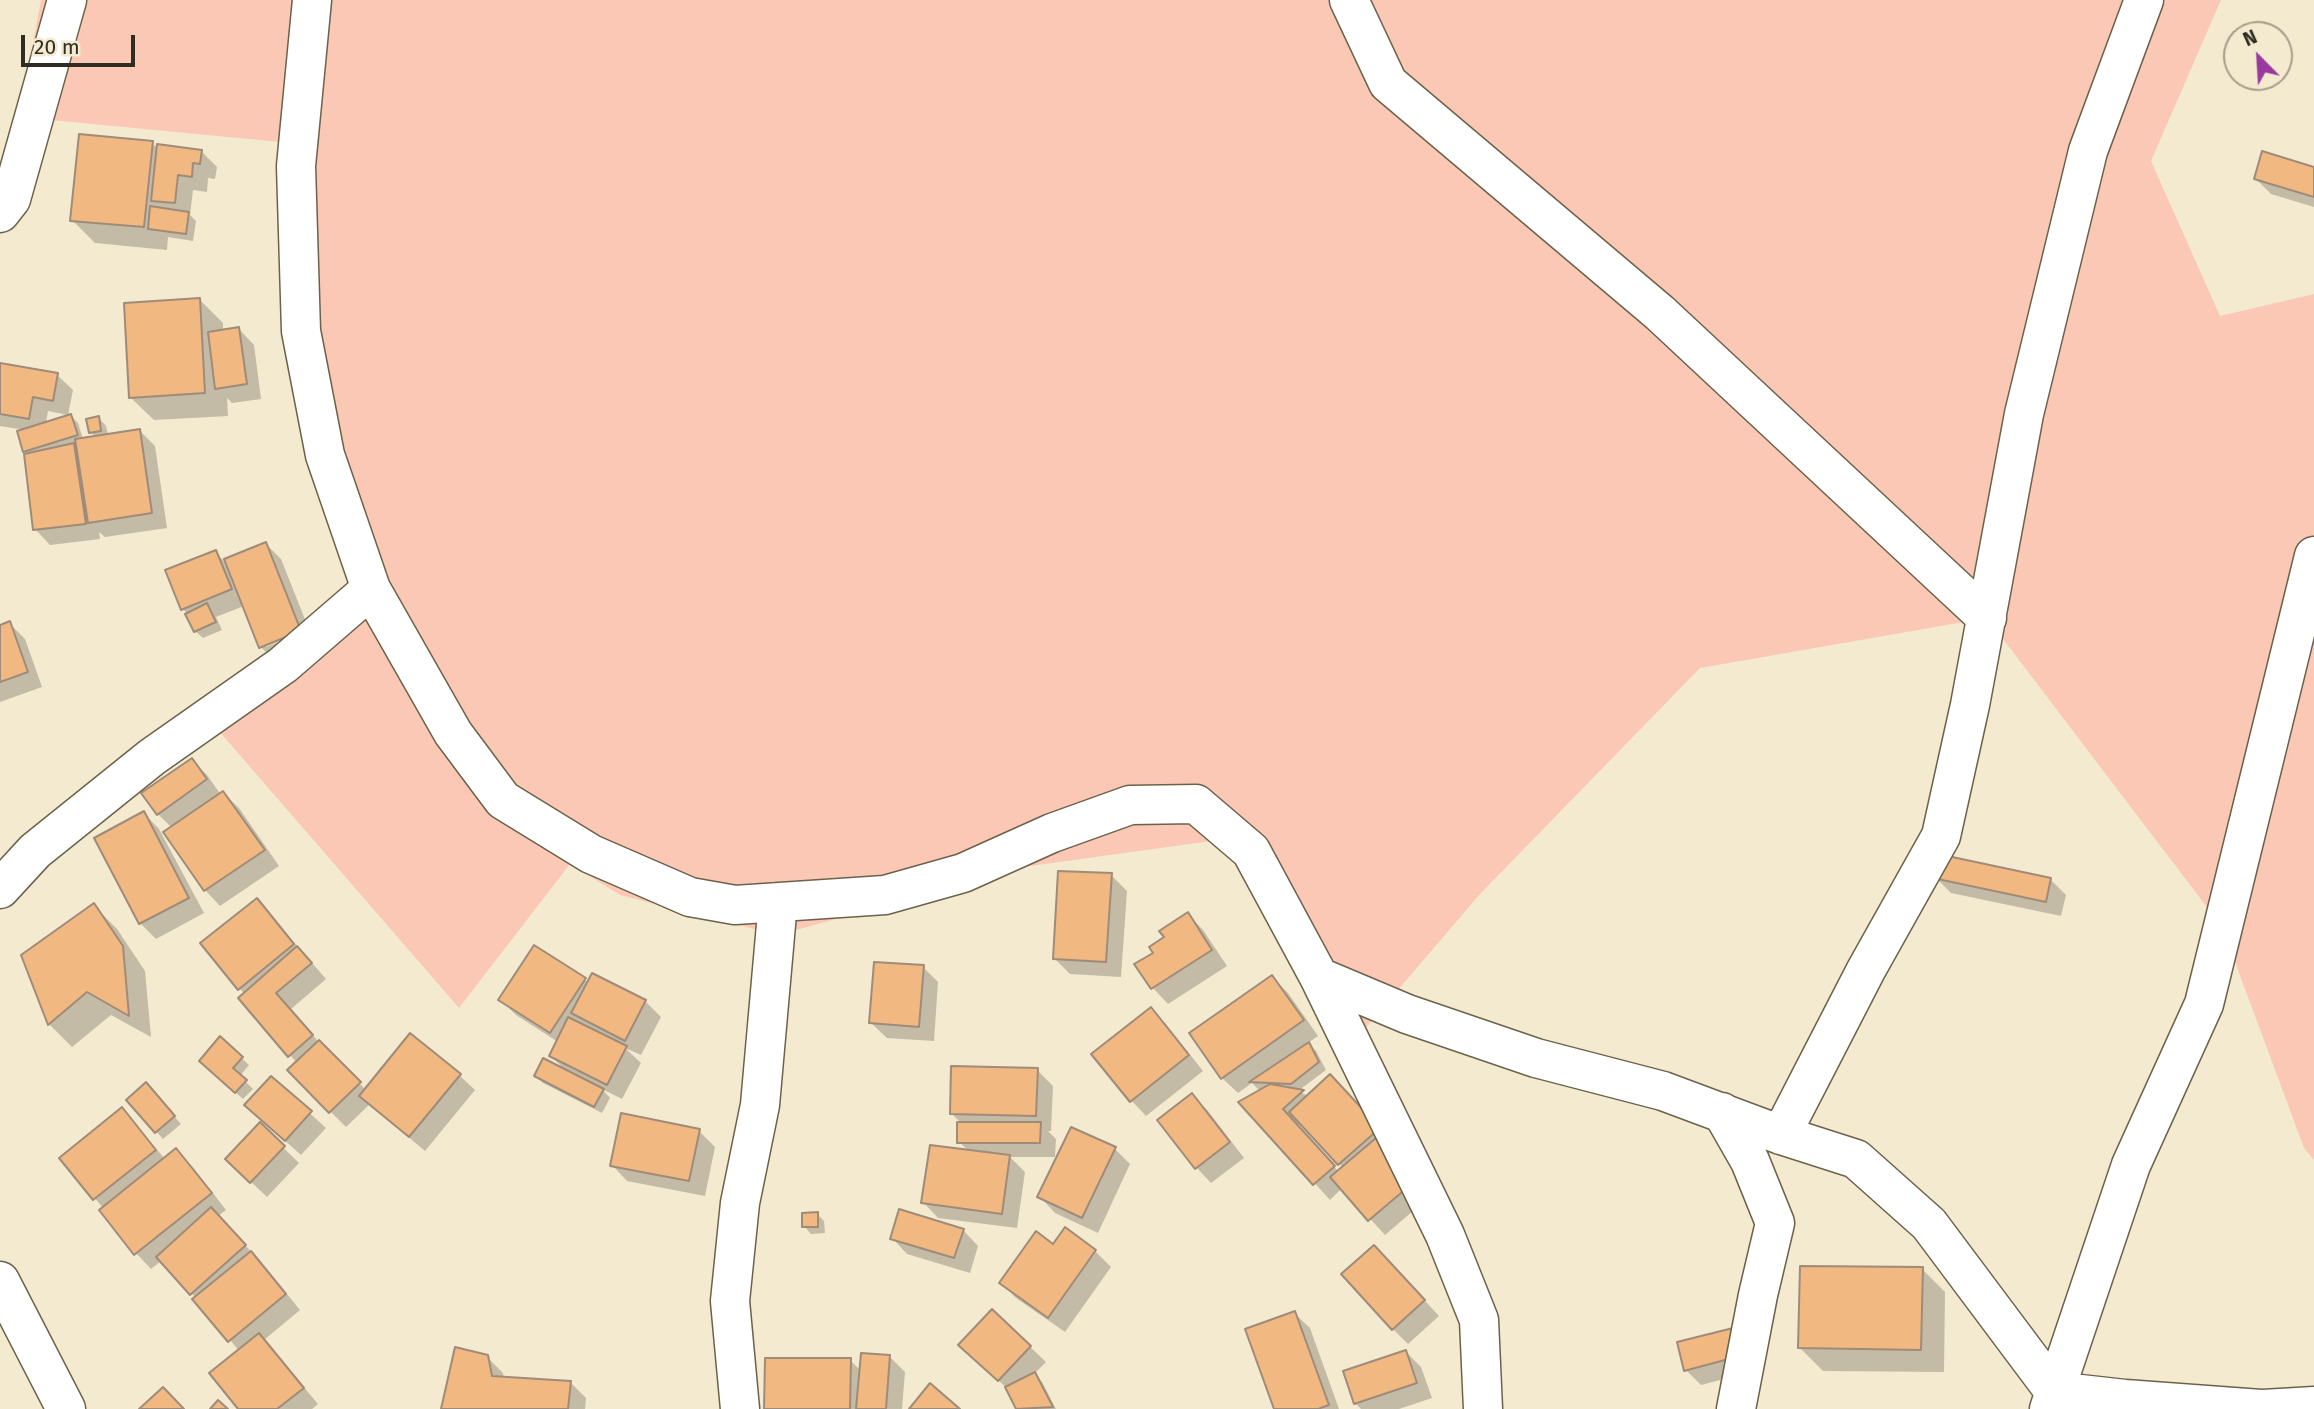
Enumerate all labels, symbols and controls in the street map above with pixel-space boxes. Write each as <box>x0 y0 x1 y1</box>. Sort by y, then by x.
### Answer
scale bar <box>24 21 138 65</box>
north arrow <box>2223 21 2293 91</box>
text: N <box>2240 25 2260 51</box>
text: 20 m <box>34 34 80 60</box>

